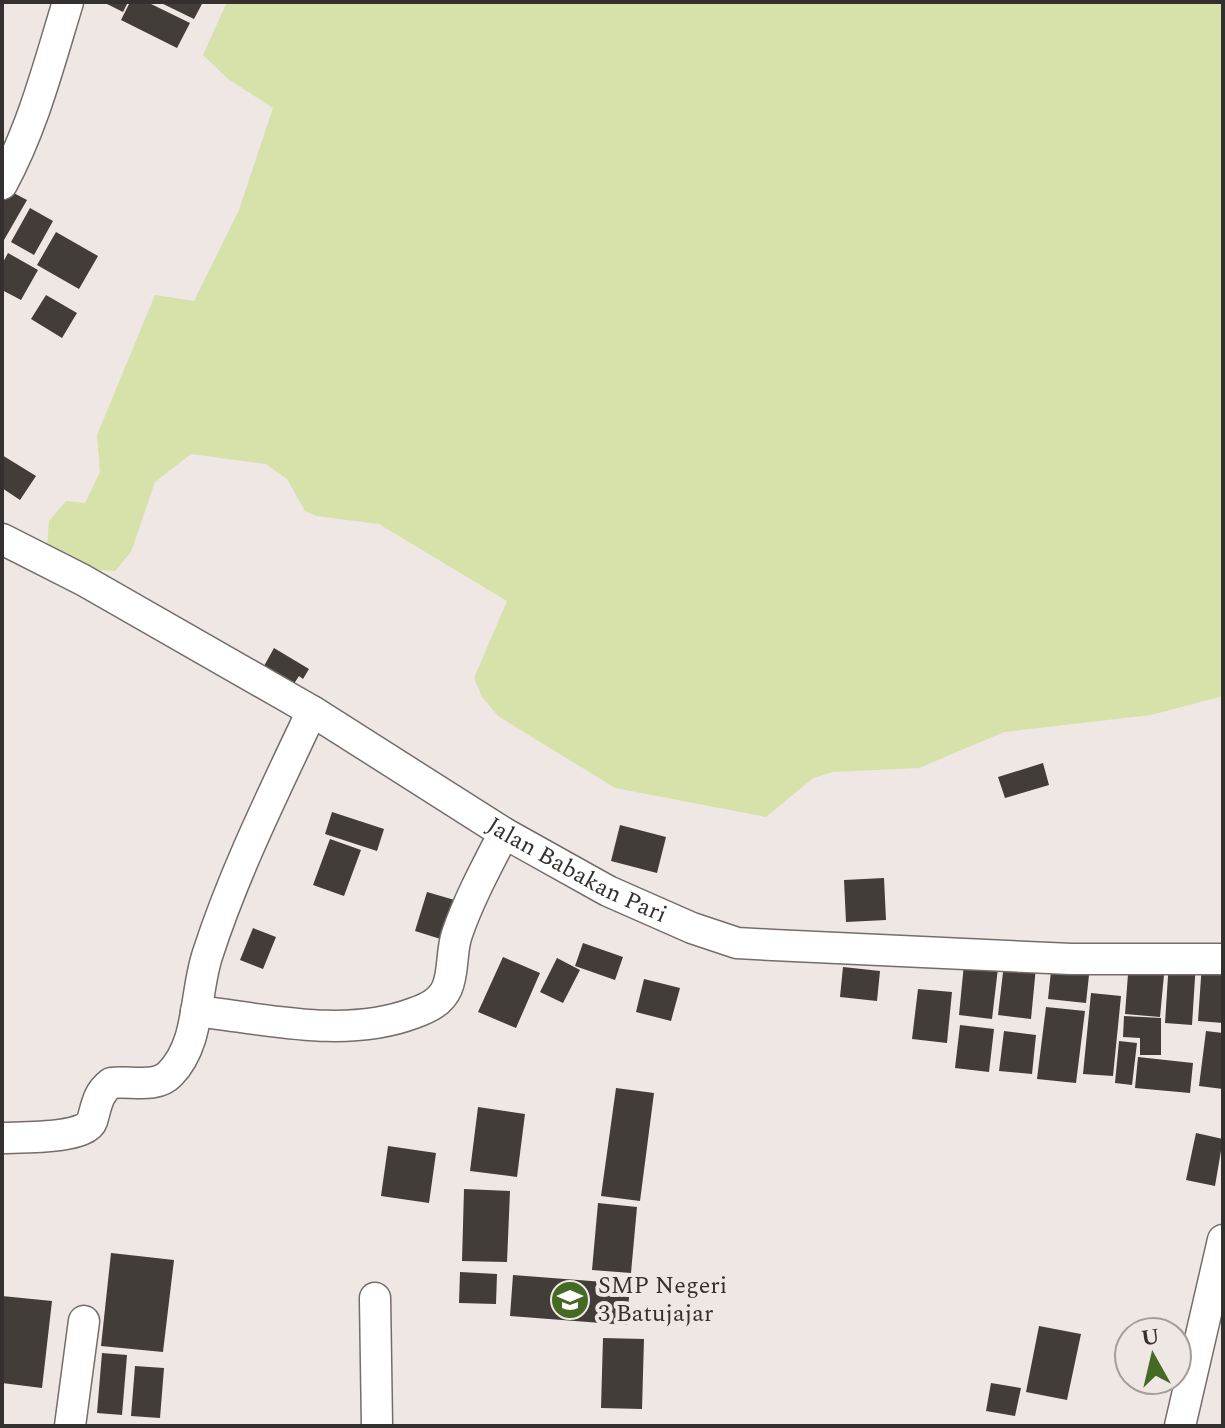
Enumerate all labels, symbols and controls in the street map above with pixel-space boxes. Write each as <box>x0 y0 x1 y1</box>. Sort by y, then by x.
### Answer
street label: Jalan Babakan Pari <box>479 808 673 933</box>
place label: SMP Negeri 3 Batujajar <box>598 1268 727 1332</box>
school or university icon: SMP Negeri 3 Batujajar <box>549 1279 591 1321</box>
north arrow <box>1113 1316 1193 1396</box>
text: U <box>1139 1320 1162 1355</box>

